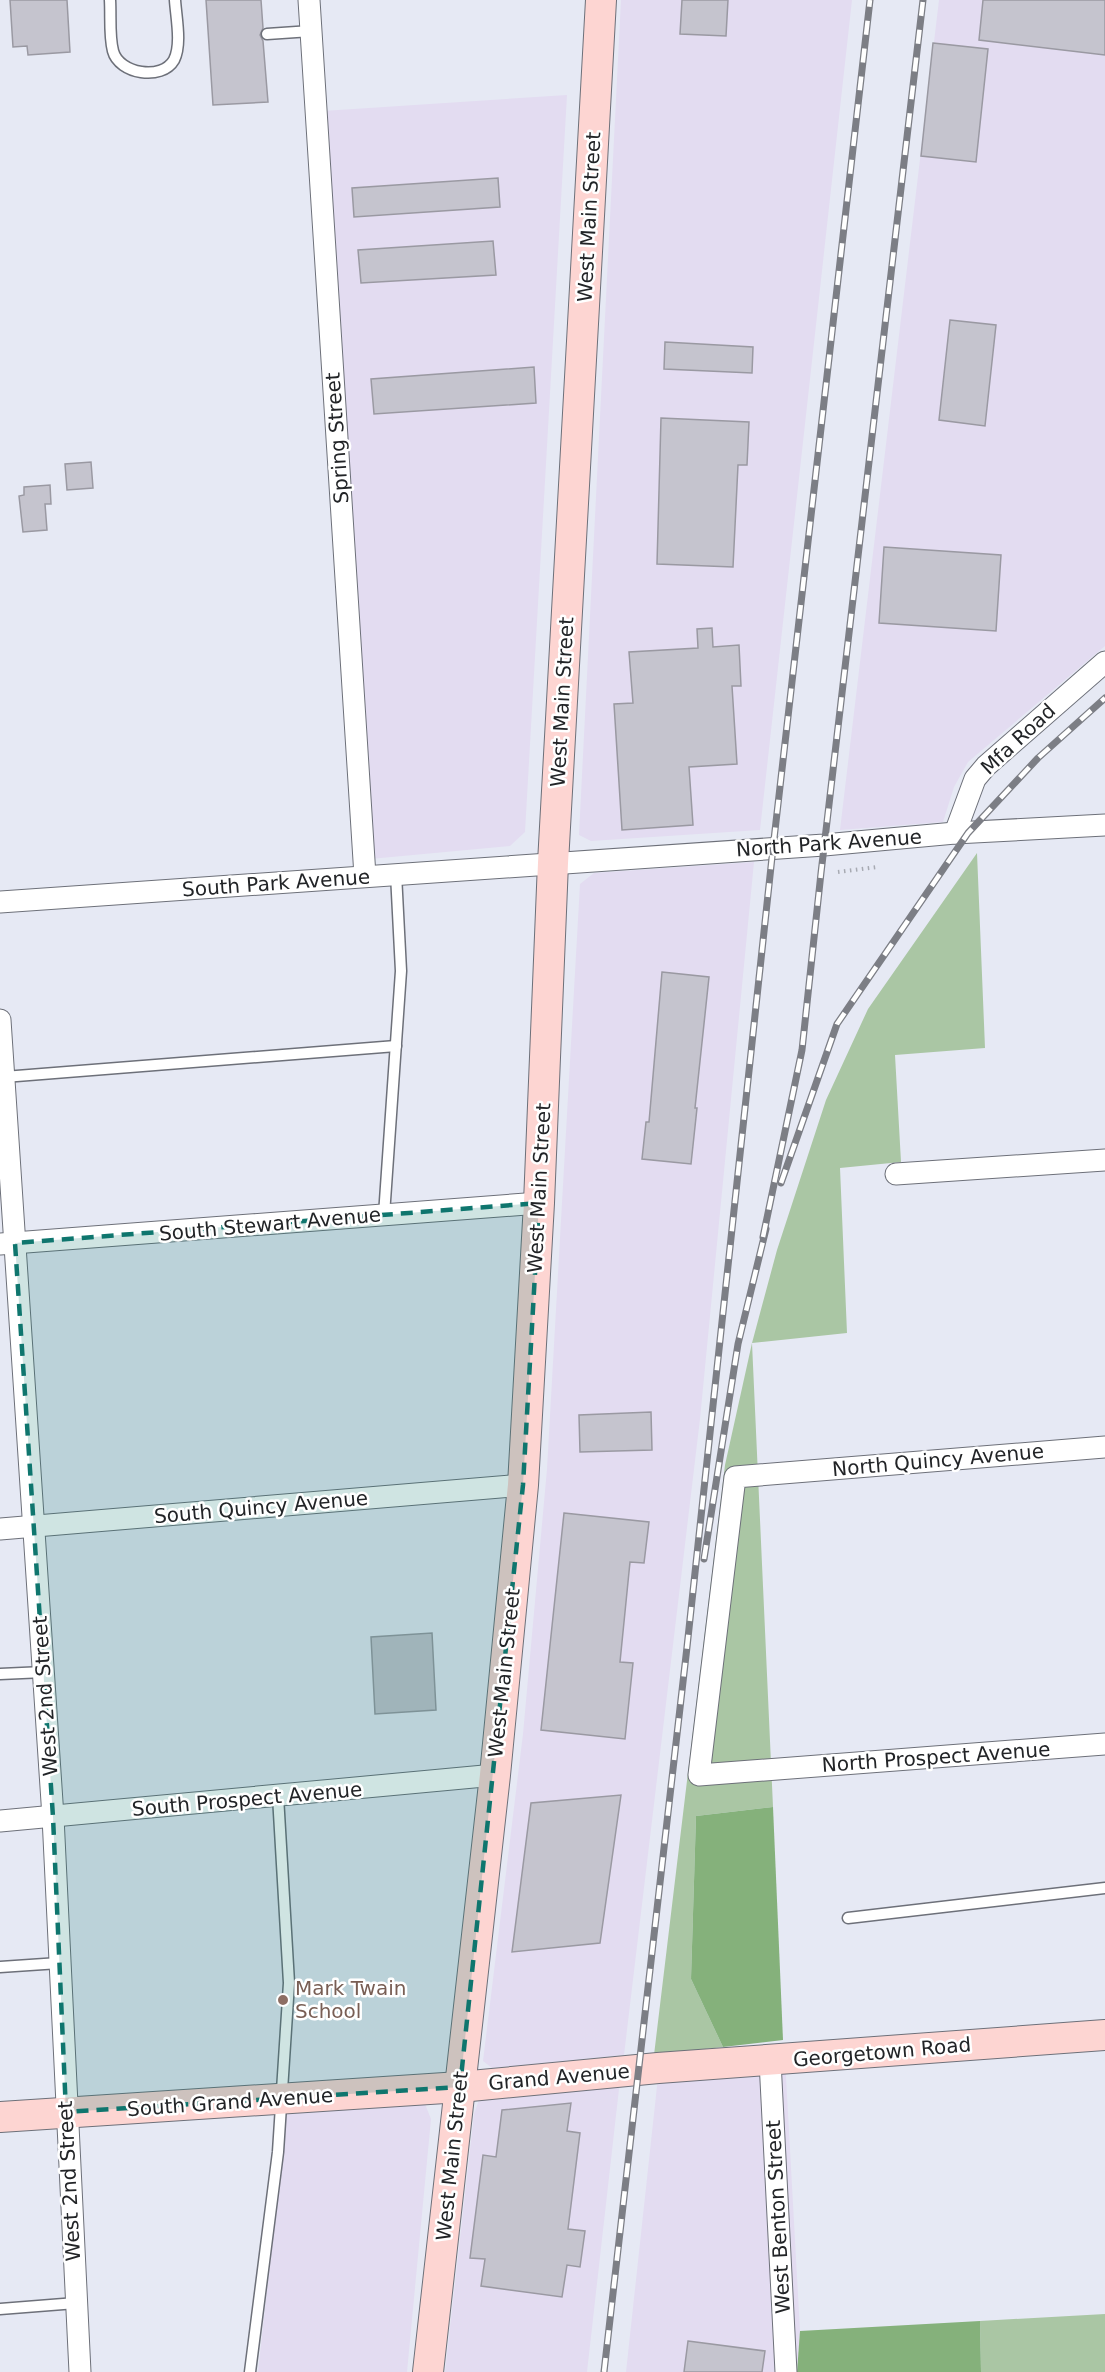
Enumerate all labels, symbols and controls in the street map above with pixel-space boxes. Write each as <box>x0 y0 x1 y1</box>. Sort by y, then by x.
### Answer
street label: West Main Street <box>573 131 605 303</box>
street label: Spring Street <box>320 371 354 505</box>
street label: West Main Street <box>546 616 578 788</box>
street label: Mfa Road <box>976 698 1060 780</box>
street label: North Park Avenue <box>735 825 923 861</box>
street label: South Park Avenue <box>181 864 371 902</box>
street label: West Main Street <box>523 1102 555 1274</box>
street label: South Stewart Avenue <box>158 1202 382 1246</box>
street label: North Quincy Avenue <box>831 1439 1045 1481</box>
street label: South Quincy Avenue <box>153 1486 369 1528</box>
street label: West Main Street <box>483 1587 525 1759</box>
street label: West 2nd Street <box>27 1615 63 1777</box>
street label: North Prospect Avenue <box>821 1737 1051 1777</box>
street label: South Prospect Avenue <box>131 1777 363 1821</box>
place label: Mark Twain School <box>295 1976 406 2023</box>
marker: Mark Twain School <box>276 1993 290 2007</box>
street label: Georgetown Road <box>792 2032 972 2072</box>
street label: Grand Avenue <box>487 2059 631 2095</box>
street label: West Main Street <box>431 2070 473 2242</box>
street label: South Grand Avenue <box>126 2083 334 2121</box>
street label: West 2nd Street <box>53 2100 85 2262</box>
street label: West Benton Street <box>761 2119 795 2315</box>

